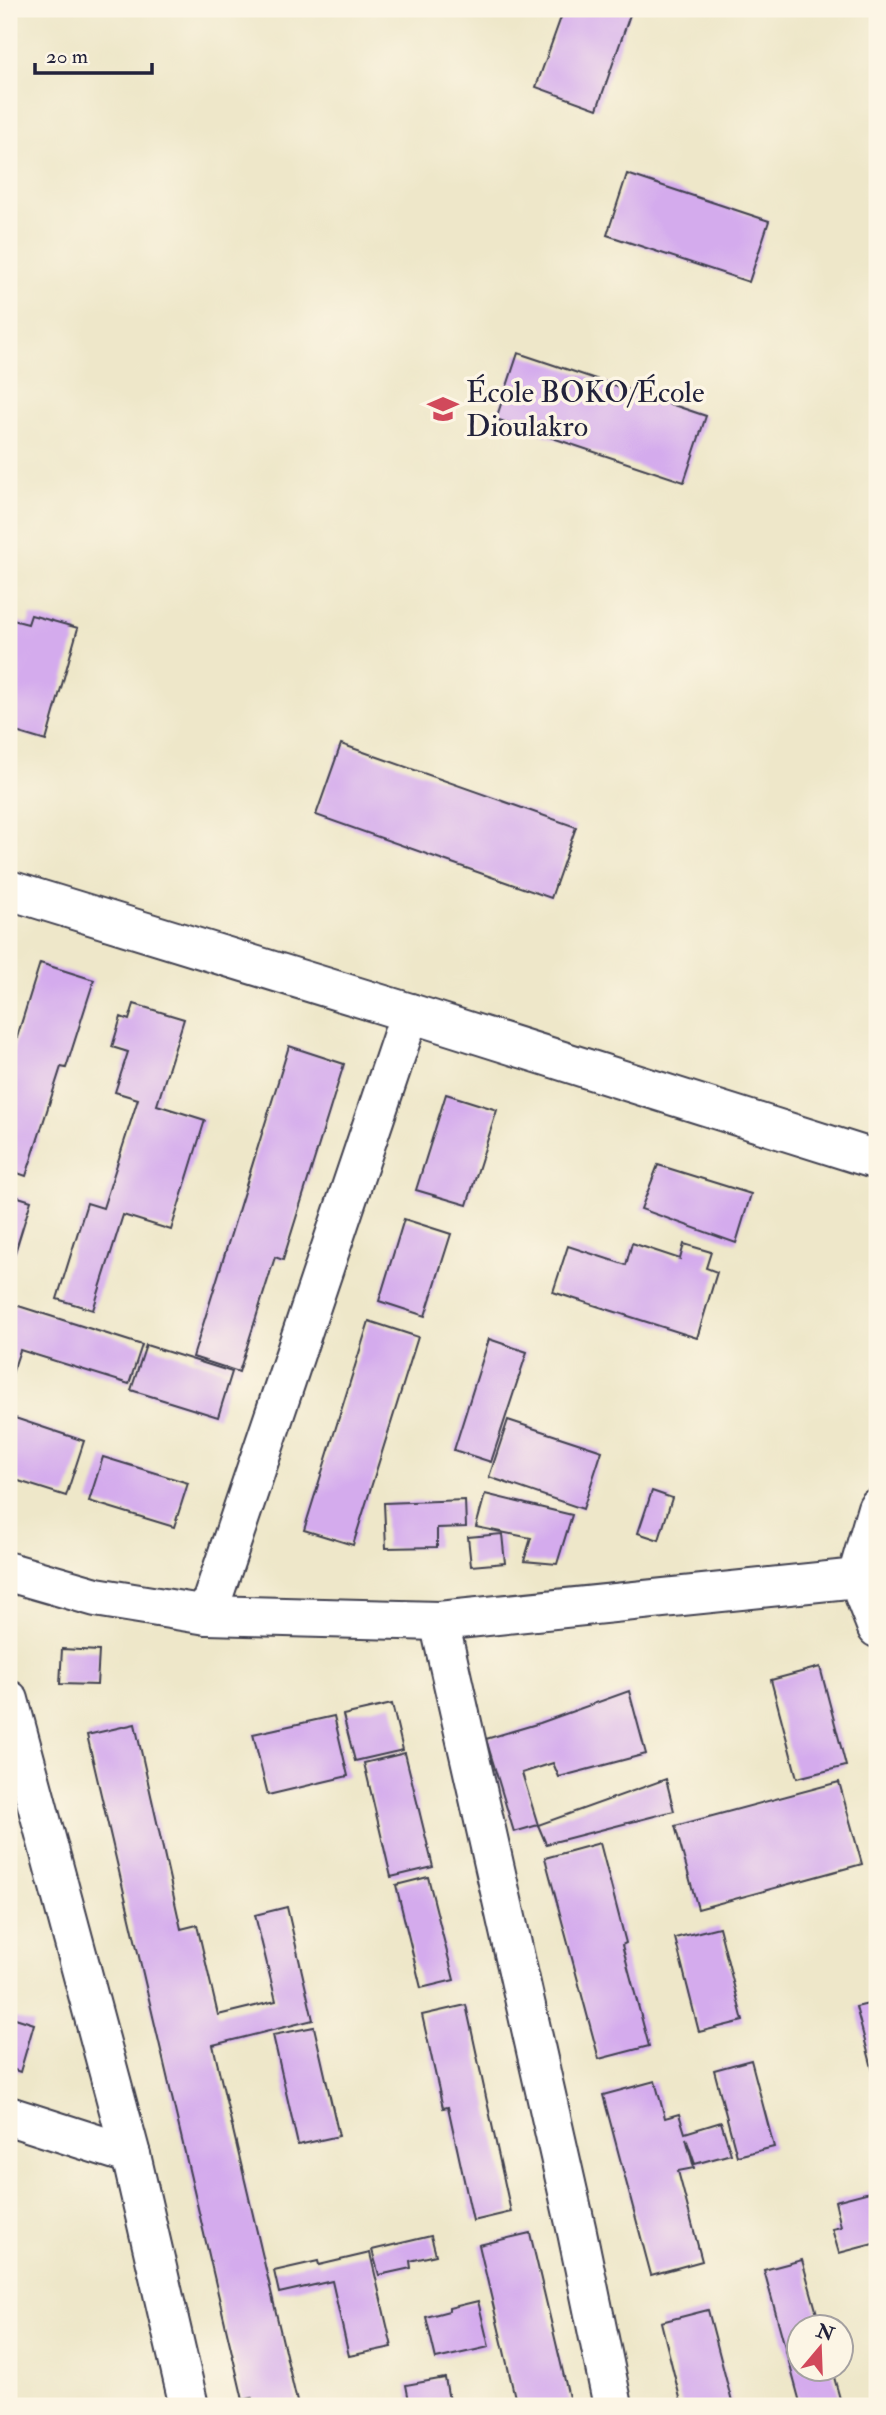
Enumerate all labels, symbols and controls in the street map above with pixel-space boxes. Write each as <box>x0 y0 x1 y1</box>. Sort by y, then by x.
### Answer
scale bar <box>35 32 152 76</box>
text: 20 m <box>46 43 88 70</box>
place label: École BOKO/École Dioulakro <box>466 373 704 445</box>
school or university icon: École BOKO/École Dioulakro <box>426 392 460 426</box>
north arrow <box>784 2314 854 2384</box>
text: N <box>812 2318 838 2347</box>

